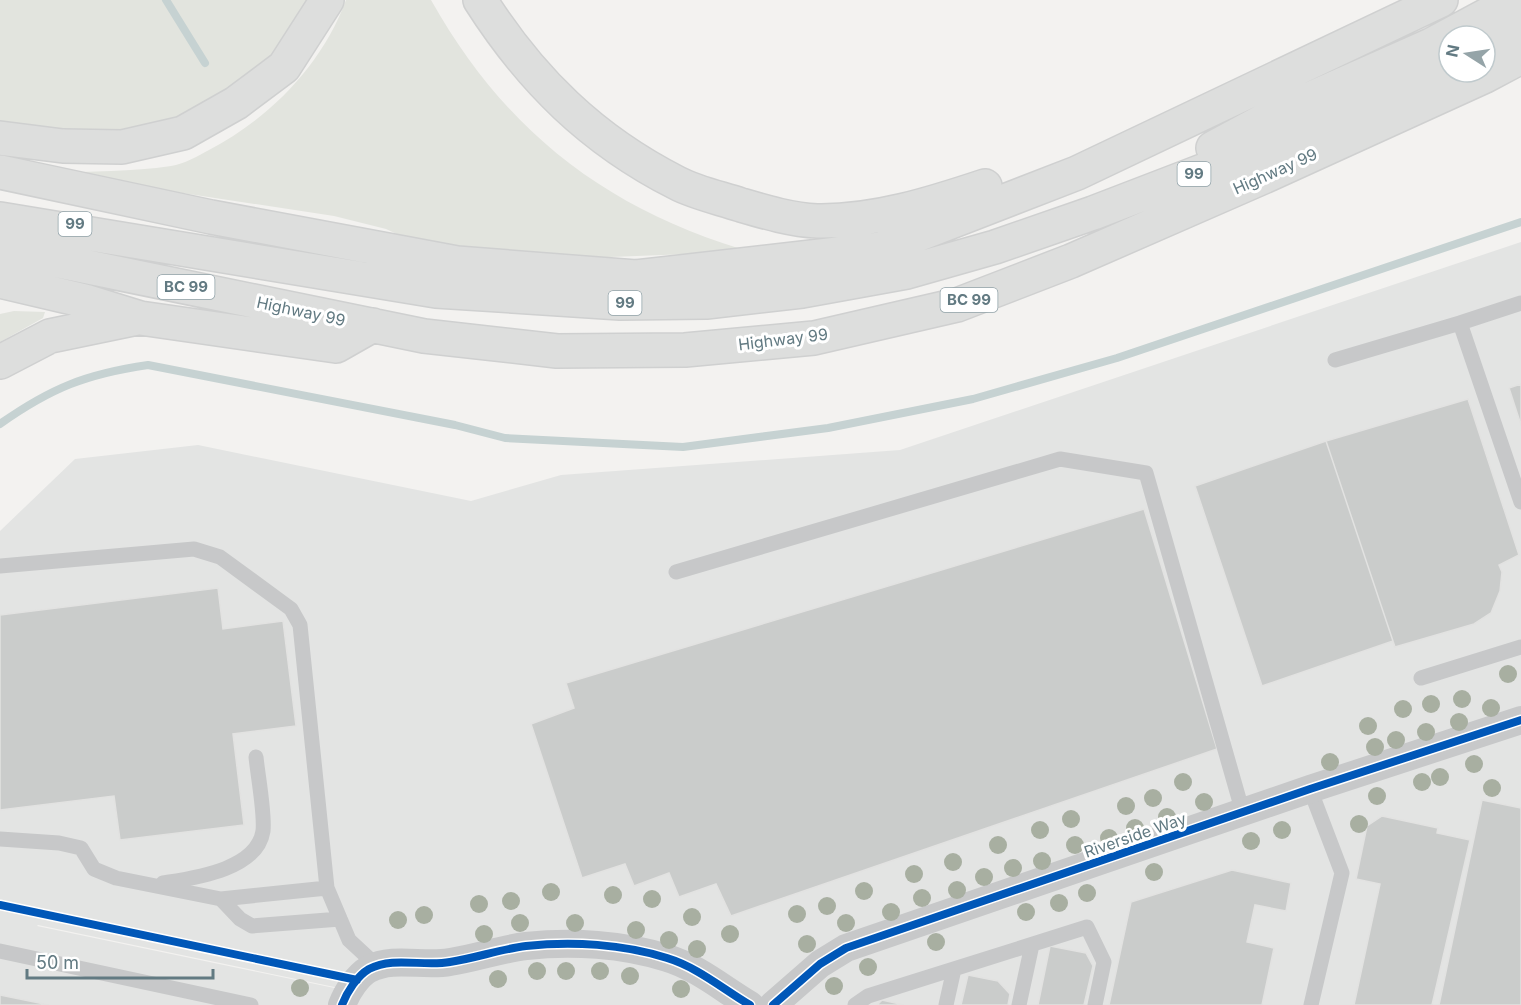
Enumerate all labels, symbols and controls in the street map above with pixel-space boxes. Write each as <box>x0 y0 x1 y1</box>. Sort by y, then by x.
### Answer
north arrow <box>1437 24 1497 84</box>
text: N <box>1441 43 1463 59</box>
street label: Highway 99 <box>1230 144 1320 198</box>
road number: 99 <box>1178 162 1210 186</box>
road number: 99 <box>58 212 92 236</box>
road number: BC 99 <box>158 275 214 299</box>
road number: BC 99 <box>940 288 998 312</box>
road number: 99 <box>608 291 642 315</box>
street label: Highway 99 <box>255 292 347 330</box>
street label: Highway 99 <box>737 324 829 354</box>
street label: Riverside Way <box>1081 808 1189 862</box>
scale bar <box>27 942 213 980</box>
text: 50 m <box>36 952 79 973</box>

